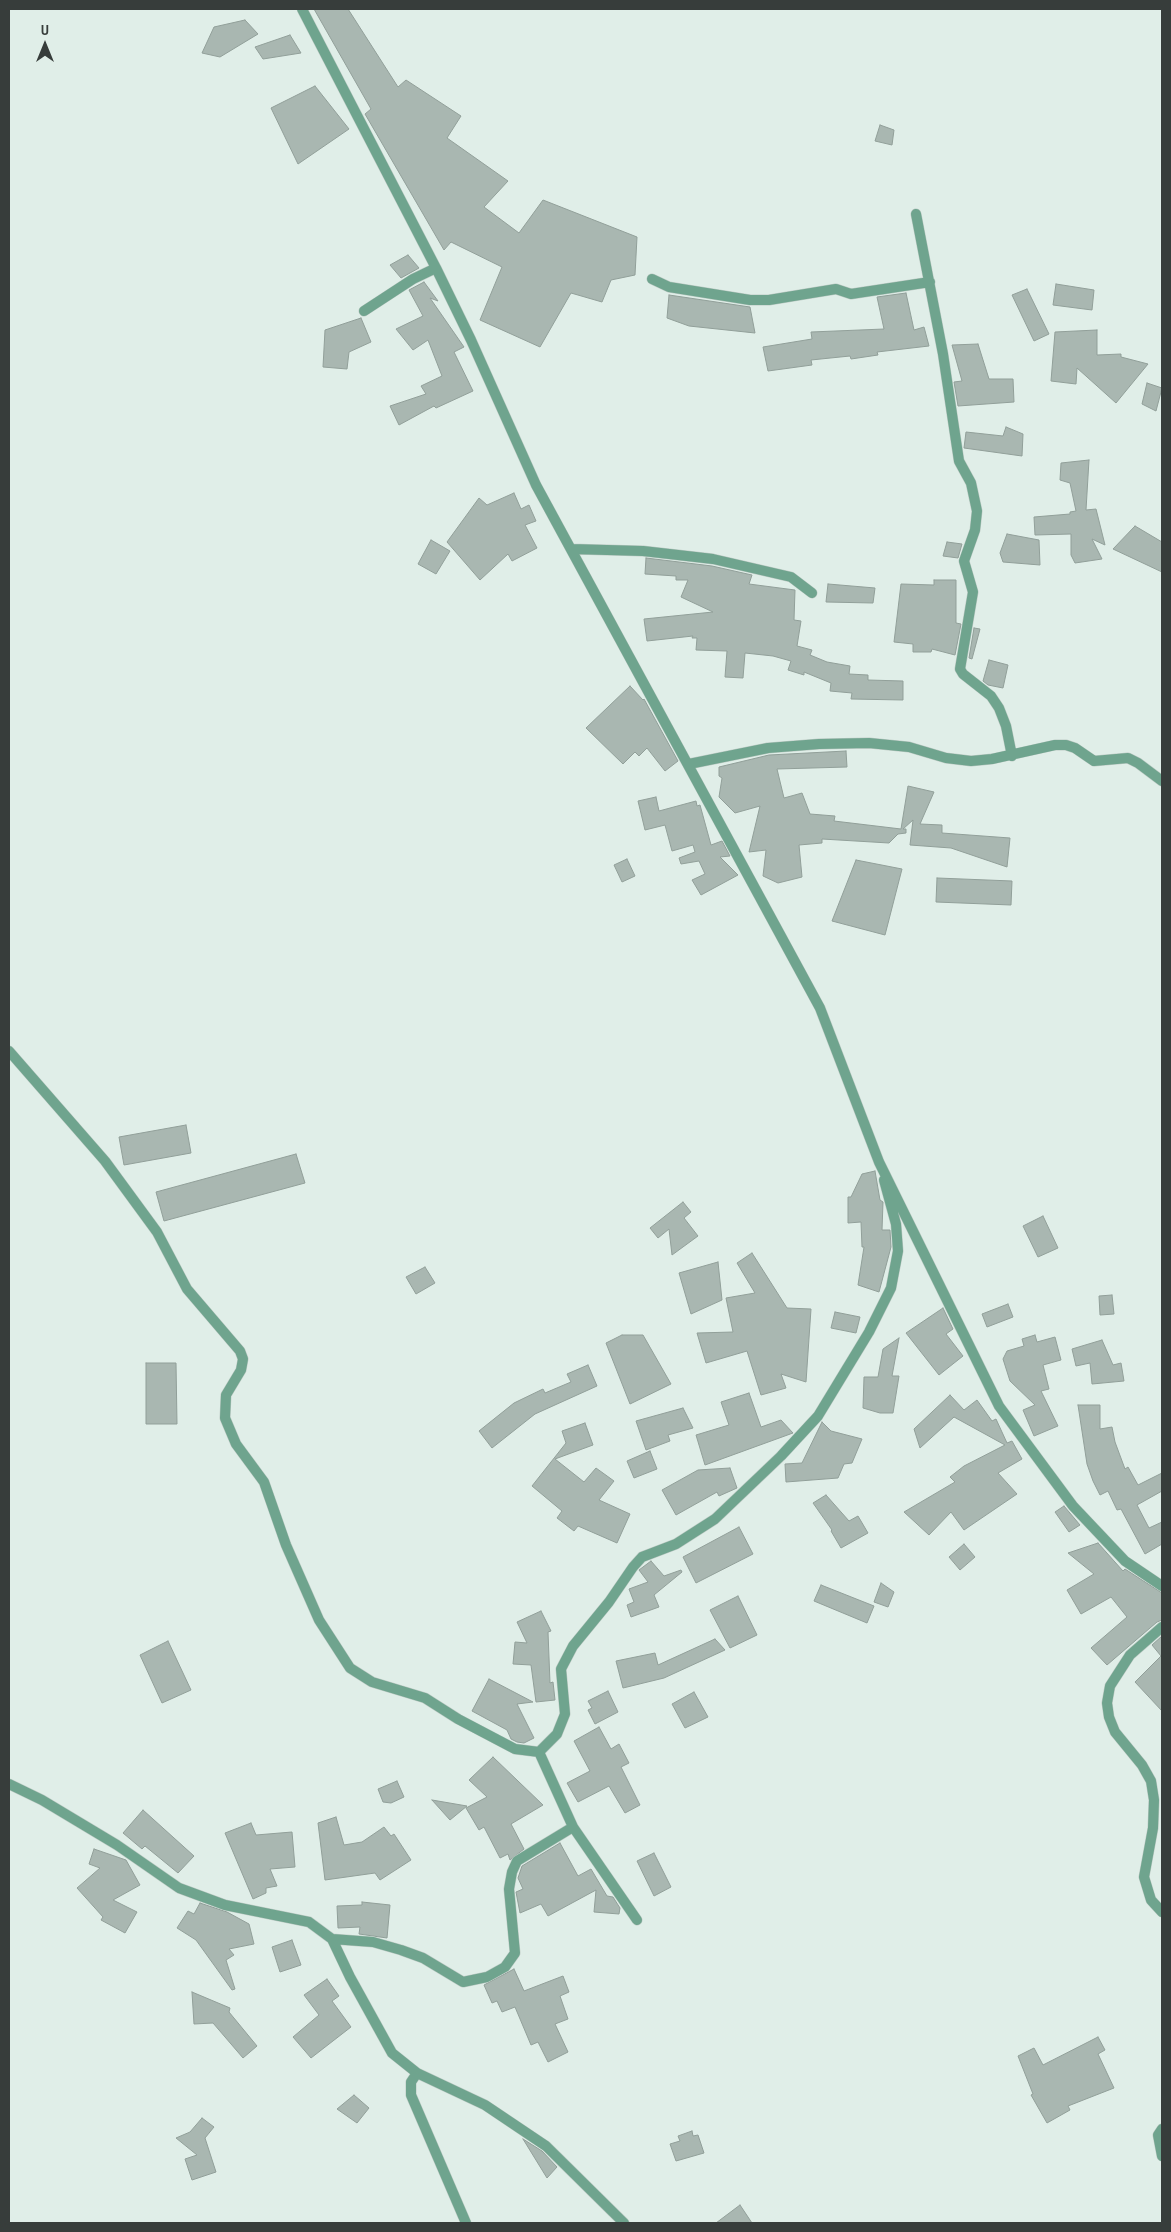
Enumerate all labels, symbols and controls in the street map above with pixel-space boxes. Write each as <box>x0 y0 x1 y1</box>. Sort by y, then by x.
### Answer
north arrow <box>20 20 70 70</box>
text: U <box>41 21 49 39</box>

